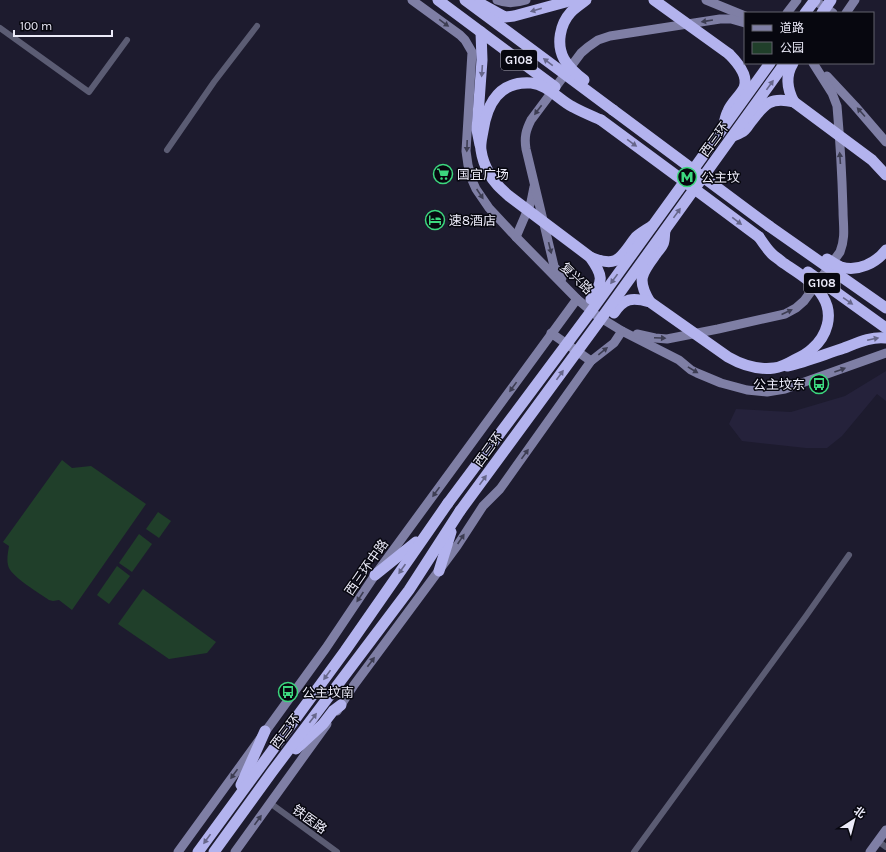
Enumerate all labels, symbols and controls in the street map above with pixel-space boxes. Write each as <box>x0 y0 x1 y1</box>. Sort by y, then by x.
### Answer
one-way arrow <box>530 8 542 14</box>
scale bar <box>14 12 112 38</box>
legend <box>744 12 874 64</box>
one-way arrow <box>701 18 713 24</box>
text: 100 m <box>20 19 52 33</box>
one-way arrow <box>439 19 449 27</box>
text: 道路 <box>780 21 804 35</box>
text: 公园 <box>780 41 804 55</box>
road number: G108 <box>501 50 537 70</box>
one-way arrow <box>543 58 553 66</box>
one-way arrow <box>478 65 485 77</box>
one-way arrow <box>766 80 774 90</box>
one-way arrow <box>534 105 542 116</box>
one-way arrow <box>856 107 865 118</box>
street label: 西三环 <box>697 119 732 159</box>
one-way arrow <box>627 139 638 148</box>
one-way arrow <box>463 140 470 152</box>
one-way arrow <box>837 152 844 164</box>
supermarket icon: 国宜广场 <box>432 163 454 185</box>
metro station icon: 公主坟 <box>676 166 698 188</box>
place label: 国宜广场 <box>457 167 509 182</box>
place label: 公主坟 <box>701 170 740 185</box>
one-way arrow <box>476 189 484 199</box>
one-way arrow <box>673 208 682 219</box>
hotel icon: 速8酒店 <box>424 209 446 231</box>
place label: 速8酒店 <box>449 213 496 228</box>
one-way arrow <box>731 216 742 225</box>
one-way arrow <box>547 242 553 254</box>
street label: 复兴路 <box>557 259 596 297</box>
one-way arrow <box>610 273 619 284</box>
road number: G108 <box>804 273 840 293</box>
one-way arrow <box>842 296 853 305</box>
one-way arrow <box>781 309 793 316</box>
one-way arrow <box>654 335 666 342</box>
one-way arrow <box>867 335 879 341</box>
one-way arrow <box>598 347 609 355</box>
one-way arrow <box>688 366 698 374</box>
one-way arrow <box>834 367 846 373</box>
one-way arrow <box>556 370 564 380</box>
bus stop icon: 公主坟东 <box>808 373 830 395</box>
place label: 公主坟东 <box>753 377 805 392</box>
one-way arrow <box>509 381 517 392</box>
street label: 西三环 <box>471 429 506 469</box>
one-way arrow <box>521 449 529 459</box>
one-way arrow <box>479 474 487 485</box>
one-way arrow <box>432 487 440 497</box>
one-way arrow <box>457 534 465 545</box>
street label: 西三环中路 <box>342 536 391 598</box>
one-way arrow <box>398 564 406 574</box>
one-way arrow <box>356 592 364 603</box>
one-way arrow <box>367 656 375 667</box>
one-way arrow <box>323 670 331 681</box>
bus stop icon: 公主坟南 <box>277 681 299 703</box>
place label: 公主坟南 <box>302 685 354 700</box>
street label: 西三环 <box>268 711 303 751</box>
one-way arrow <box>308 713 317 724</box>
one-way arrow <box>230 768 238 779</box>
north arrow <box>834 800 874 840</box>
street label: 铁医路 <box>290 802 330 837</box>
text: 北 <box>851 804 868 821</box>
one-way arrow <box>254 815 262 826</box>
one-way arrow <box>203 834 211 844</box>

